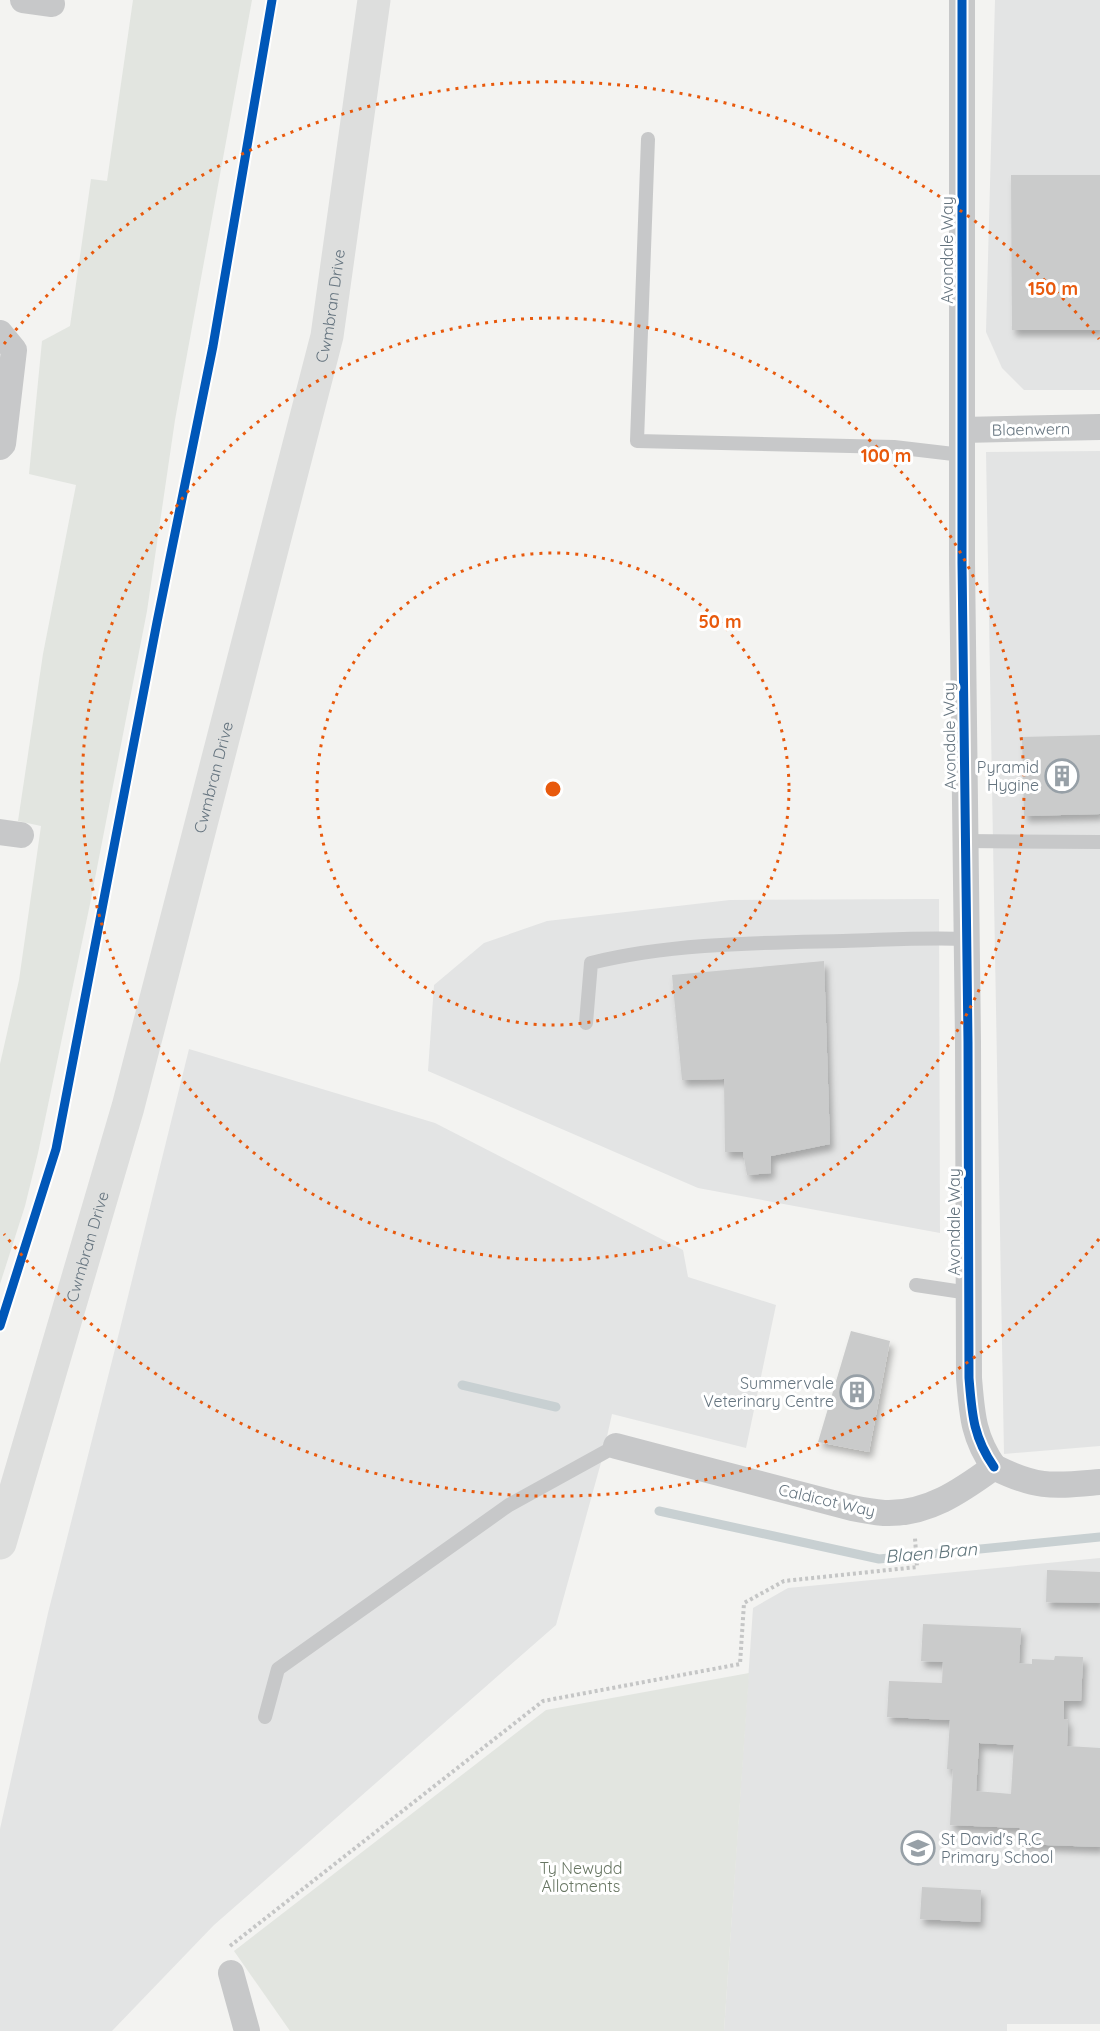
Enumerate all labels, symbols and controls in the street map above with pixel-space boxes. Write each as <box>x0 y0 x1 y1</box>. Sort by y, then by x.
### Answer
street label: Avondale Way <box>937 196 957 304</box>
street label: Cwmbran Drive <box>311 248 349 365</box>
text: 150 m <box>1028 277 1078 300</box>
street label: Blaenwern <box>992 418 1070 440</box>
text: 100 m <box>861 444 911 467</box>
text: 50 m <box>698 610 742 633</box>
street label: Avondale Way <box>938 682 960 790</box>
street label: Cwmbran Drive <box>189 719 237 835</box>
place label: Pyramid Hygine <box>977 757 1039 795</box>
building icon: Pyramid Hygine <box>1044 758 1080 794</box>
centre of rings <box>543 779 563 799</box>
street label: Avondale Way <box>944 1168 964 1276</box>
street label: Cwmbran Drive <box>61 1189 113 1304</box>
place label: Summervale Veterinary Centre <box>703 1373 834 1411</box>
building icon: Summervale Veterinary Centre <box>839 1374 875 1410</box>
street label: Caldicot Way <box>777 1479 877 1521</box>
water label: Blaen Bran <box>884 1537 978 1568</box>
place label: St David's R.C Primary School <box>941 1829 1053 1867</box>
school or university icon: St David's R.C Primary School <box>900 1830 936 1866</box>
park label: Ty Newydd Allotments <box>540 1858 622 1896</box>

